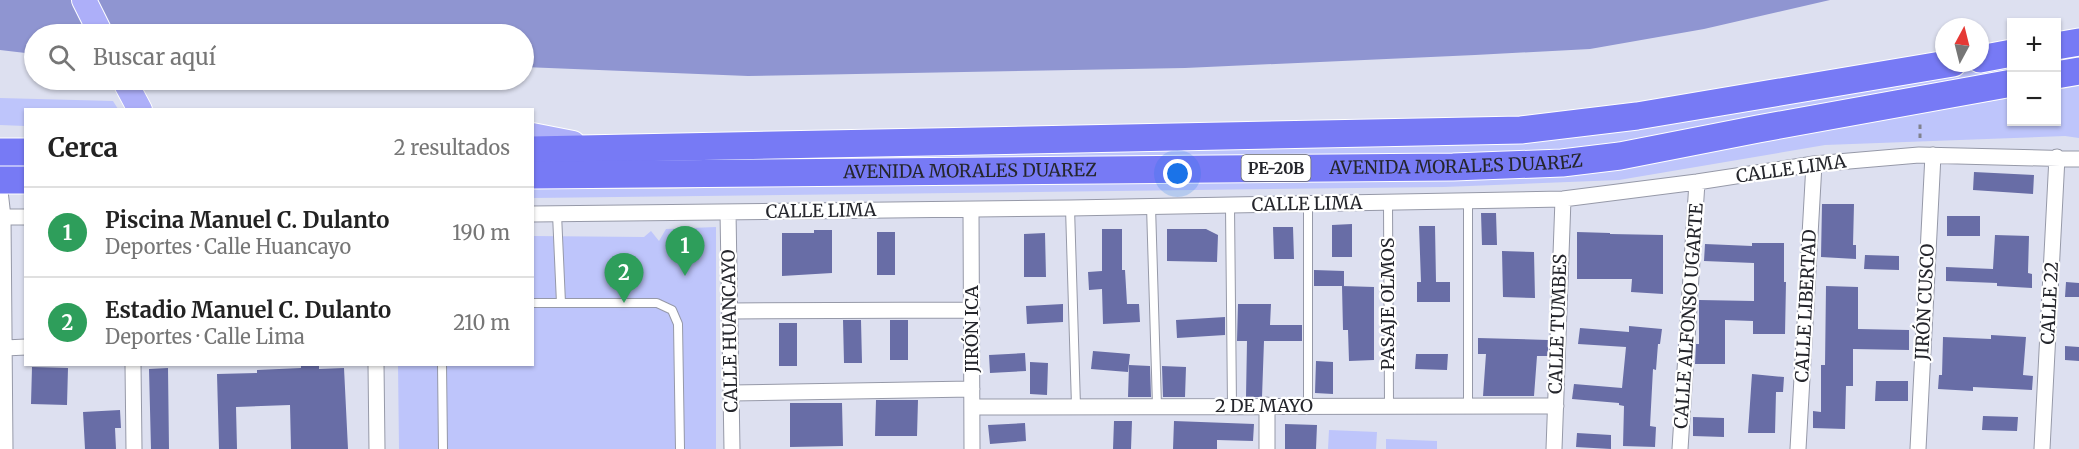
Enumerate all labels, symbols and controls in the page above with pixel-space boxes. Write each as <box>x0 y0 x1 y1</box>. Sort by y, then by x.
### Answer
north arrow <box>1935 18 1989 72</box>
map controls <box>2007 18 2061 126</box>
button: + <box>2007 18 2061 72</box>
search box <box>24 24 534 90</box>
icon: search <box>45 41 78 74</box>
text: Buscar aquí <box>93 43 216 71</box>
button: − <box>2007 72 2061 126</box>
text: Cerca <box>48 131 118 164</box>
text: 2 resultados <box>394 135 510 160</box>
street label: AVENIDA MORALES DUAREZ <box>1328 149 1584 179</box>
street label: CALLE LIMA <box>1734 149 1848 188</box>
road number: PE-20B <box>1242 155 1310 181</box>
street label: AVENIDA MORALES DUAREZ <box>842 158 1097 183</box>
your location <box>1163 159 1192 188</box>
street label: CALLE LIMA <box>1251 191 1363 216</box>
street label: CALLE LIMA <box>765 198 877 223</box>
street label: CALLE ALFONSO UGARTE <box>1669 202 1708 430</box>
text: Piscina Manuel C. Dulanto <box>105 206 389 234</box>
text: 1 <box>63 220 72 245</box>
text: 190 m <box>452 220 510 245</box>
pin: 1 <box>666 226 704 276</box>
street label: CALLE LIBERTAD <box>1790 229 1821 383</box>
text: Deportes · Calle Huancayo <box>105 234 351 259</box>
street label: PASAJE OLMOS <box>1376 237 1399 370</box>
street label: JIRÓN CUSCO <box>1910 243 1939 362</box>
street label: CALLE HUANCAYO <box>717 249 742 413</box>
street label: CALLE TUMBES <box>1544 253 1571 394</box>
pin: 2 <box>604 254 644 303</box>
street label: CALLE 22 <box>2036 261 2063 345</box>
street label: JIRÓN ICA <box>960 285 983 374</box>
text: Estadio Manuel C. Dulanto <box>105 296 391 324</box>
text: 2 <box>62 310 73 335</box>
text: 210 m <box>453 310 510 335</box>
text: Deportes · Calle Lima <box>105 324 305 349</box>
street label: 2 DE MAYO <box>1215 394 1313 417</box>

